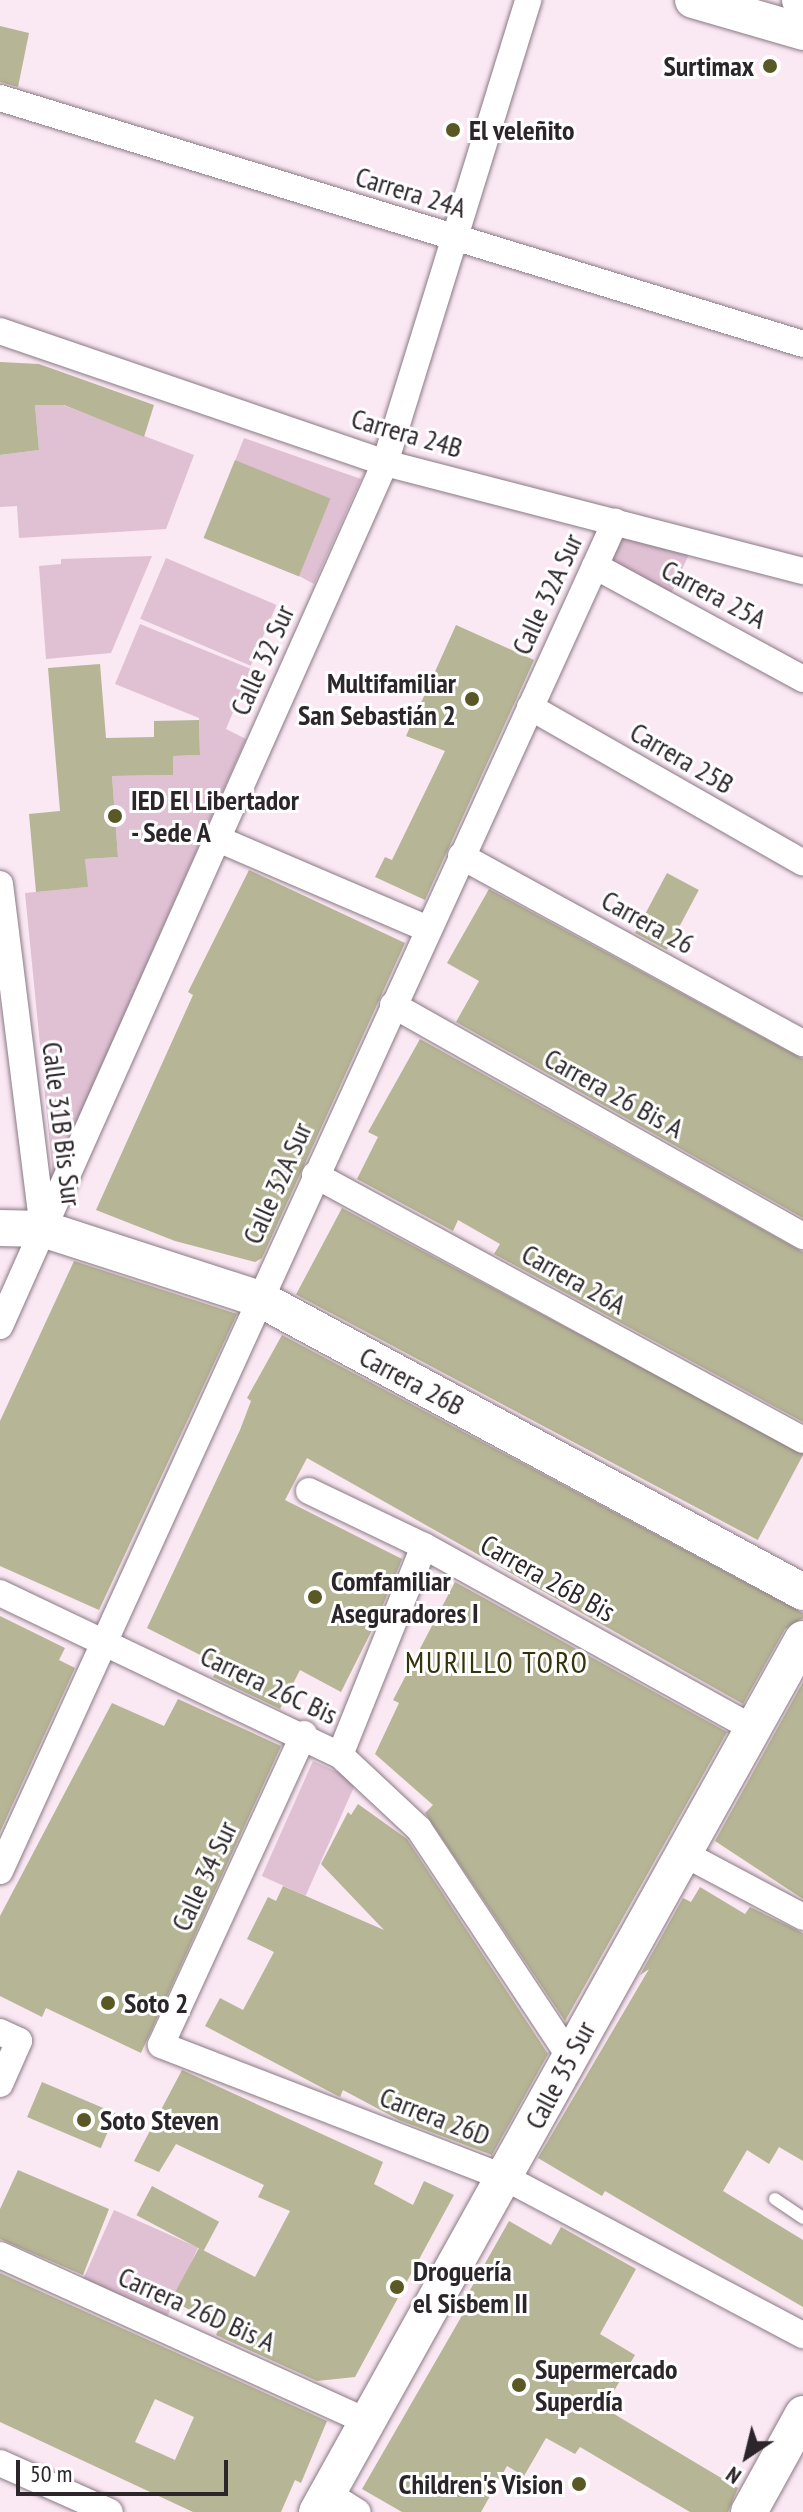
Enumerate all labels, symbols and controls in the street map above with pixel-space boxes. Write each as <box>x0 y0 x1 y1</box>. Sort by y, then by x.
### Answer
place label: Surtimax <box>663 49 754 83</box>
marker: Surtimax <box>761 57 779 75</box>
place label: El veleñito <box>469 113 575 147</box>
marker: El veleñito <box>444 121 462 139</box>
street label: Carrera 24A <box>352 159 470 225</box>
street label: Carrera 24B <box>348 401 466 465</box>
street label: Calle 32A Sur <box>504 528 590 660</box>
street label: Carrera 25A <box>656 552 772 636</box>
street label: Calle 32 Sur <box>223 600 301 720</box>
place label: Multifamiliar San Sebastián 2 <box>298 666 456 732</box>
marker: Multifamiliar San Sebastián 2 <box>463 690 481 708</box>
street label: Carrera 25B <box>624 715 740 801</box>
place label: IED El Libertador - Sede A <box>131 783 299 849</box>
marker: IED El Libertador - Sede A <box>106 807 124 825</box>
street label: Carrera 26 <box>596 883 700 961</box>
street label: Calle 31B Bis Sur <box>35 1040 89 1208</box>
street label: Carrera 26 Bis A <box>538 1041 690 1145</box>
street label: Calle 32A Sur <box>235 1117 319 1249</box>
street label: Carrera 26A <box>516 1237 632 1321</box>
street label: Carrera 26B <box>354 1339 470 1423</box>
street label: Carrera 26B Bis <box>475 1527 621 1629</box>
place label: Comfamiliar Aseguradores I <box>331 1564 479 1630</box>
marker: Comfamiliar Aseguradores I <box>306 1588 324 1606</box>
street label: Carrera 26C Bis <box>195 1638 343 1732</box>
district label: MURILLO TORO <box>405 1644 589 1680</box>
street label: Calle 34 Sur <box>164 1816 244 1936</box>
place label: Soto 2 <box>124 1986 188 2020</box>
marker: Soto 2 <box>99 1994 117 2012</box>
street label: Calle 35 Sur <box>518 2015 602 2135</box>
street label: Carrera 26D <box>375 2080 495 2152</box>
place label: Soto Steven <box>100 2103 219 2137</box>
marker: Soto Steven <box>75 2111 93 2129</box>
place label: Droguería el Sisbem II <box>413 2254 528 2320</box>
street label: Carrera 26D Bis A <box>113 2259 281 2359</box>
marker: Droguería el Sisbem II <box>388 2278 406 2296</box>
place label: Supermercado Superdía <box>535 2352 678 2418</box>
marker: Supermercado Superdía <box>510 2376 528 2394</box>
north arrow <box>707 2416 787 2496</box>
scale bar <box>20 2444 232 2494</box>
text: 50 m <box>30 2458 72 2489</box>
text: N <box>720 2461 746 2491</box>
place label: Children's Vision <box>398 2467 563 2501</box>
marker: Children's Vision <box>570 2475 588 2493</box>

